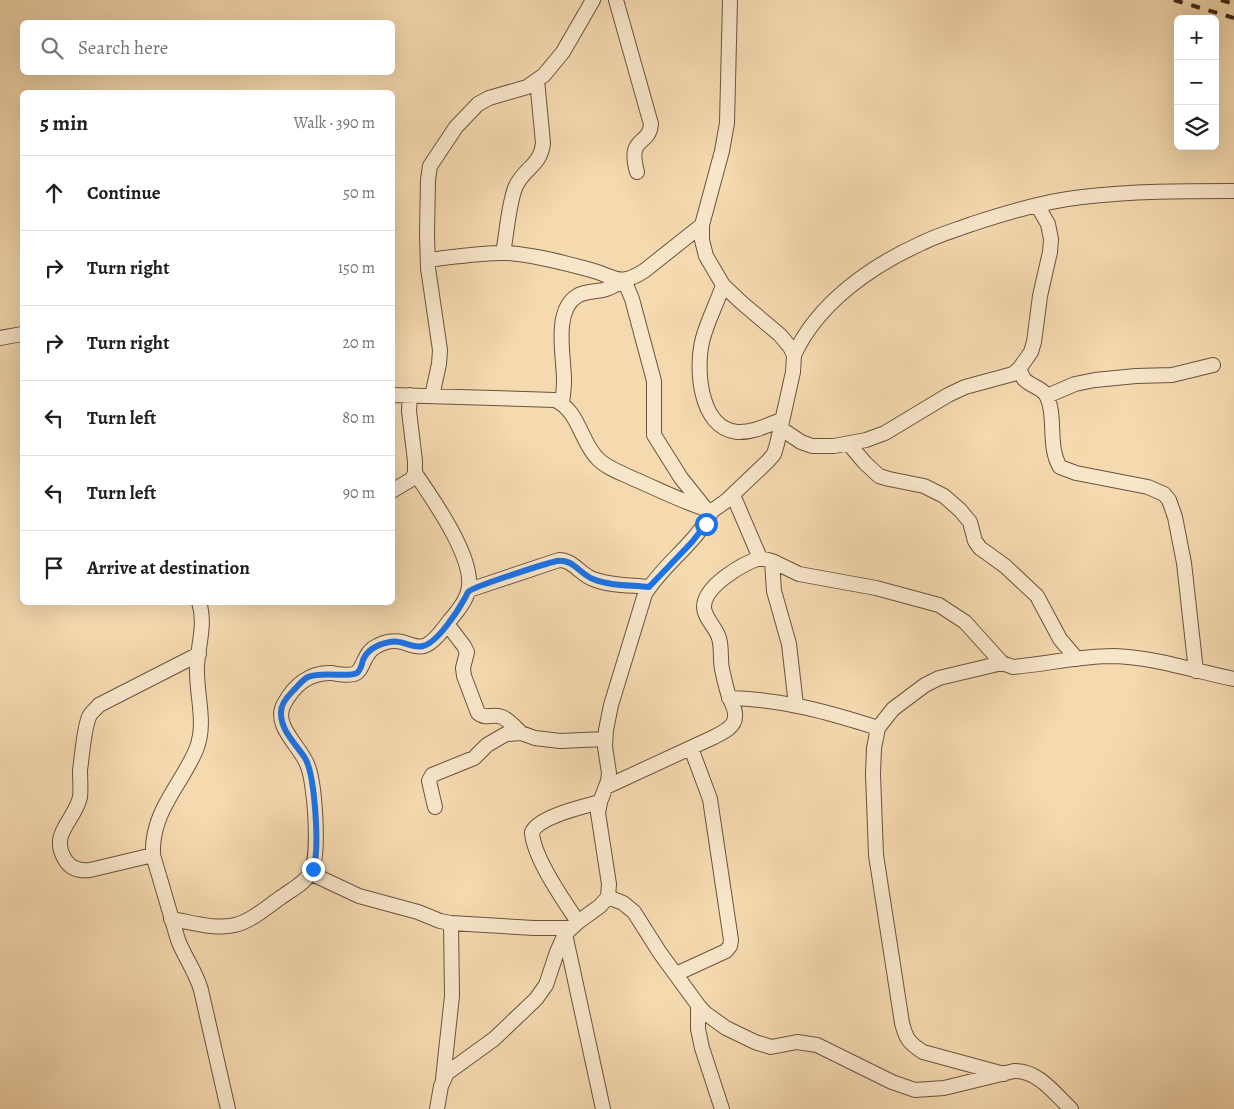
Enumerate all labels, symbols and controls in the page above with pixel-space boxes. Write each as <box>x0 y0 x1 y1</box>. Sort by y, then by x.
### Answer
map controls <box>1174 15 1219 150</box>
button: + <box>1174 15 1219 60</box>
search box <box>20 20 395 75</box>
icon: search <box>38 34 66 62</box>
text: Search here <box>78 35 168 61</box>
button: − <box>1174 60 1219 105</box>
button: layers <box>1174 105 1219 150</box>
text: 5 min <box>40 109 88 137</box>
text: Walk · 390 m <box>294 112 375 134</box>
icon: ahead <box>40 179 68 207</box>
text: Continue <box>87 180 161 206</box>
text: 50 m <box>343 182 375 204</box>
icon: right <box>40 254 68 282</box>
text: Turn right <box>87 255 169 281</box>
text: 150 m <box>338 257 375 279</box>
icon: right <box>40 329 68 357</box>
text: Turn right <box>87 330 169 356</box>
text: 20 m <box>342 332 375 354</box>
icon: left <box>40 404 68 432</box>
text: Turn left <box>87 405 156 431</box>
text: 80 m <box>342 407 375 429</box>
icon: left <box>40 479 68 507</box>
text: Turn left <box>87 480 156 506</box>
text: 90 m <box>343 482 375 504</box>
route start <box>695 513 718 536</box>
icon: arrive <box>40 554 68 582</box>
text: Arrive at destination <box>87 555 250 581</box>
route end <box>302 858 325 881</box>

